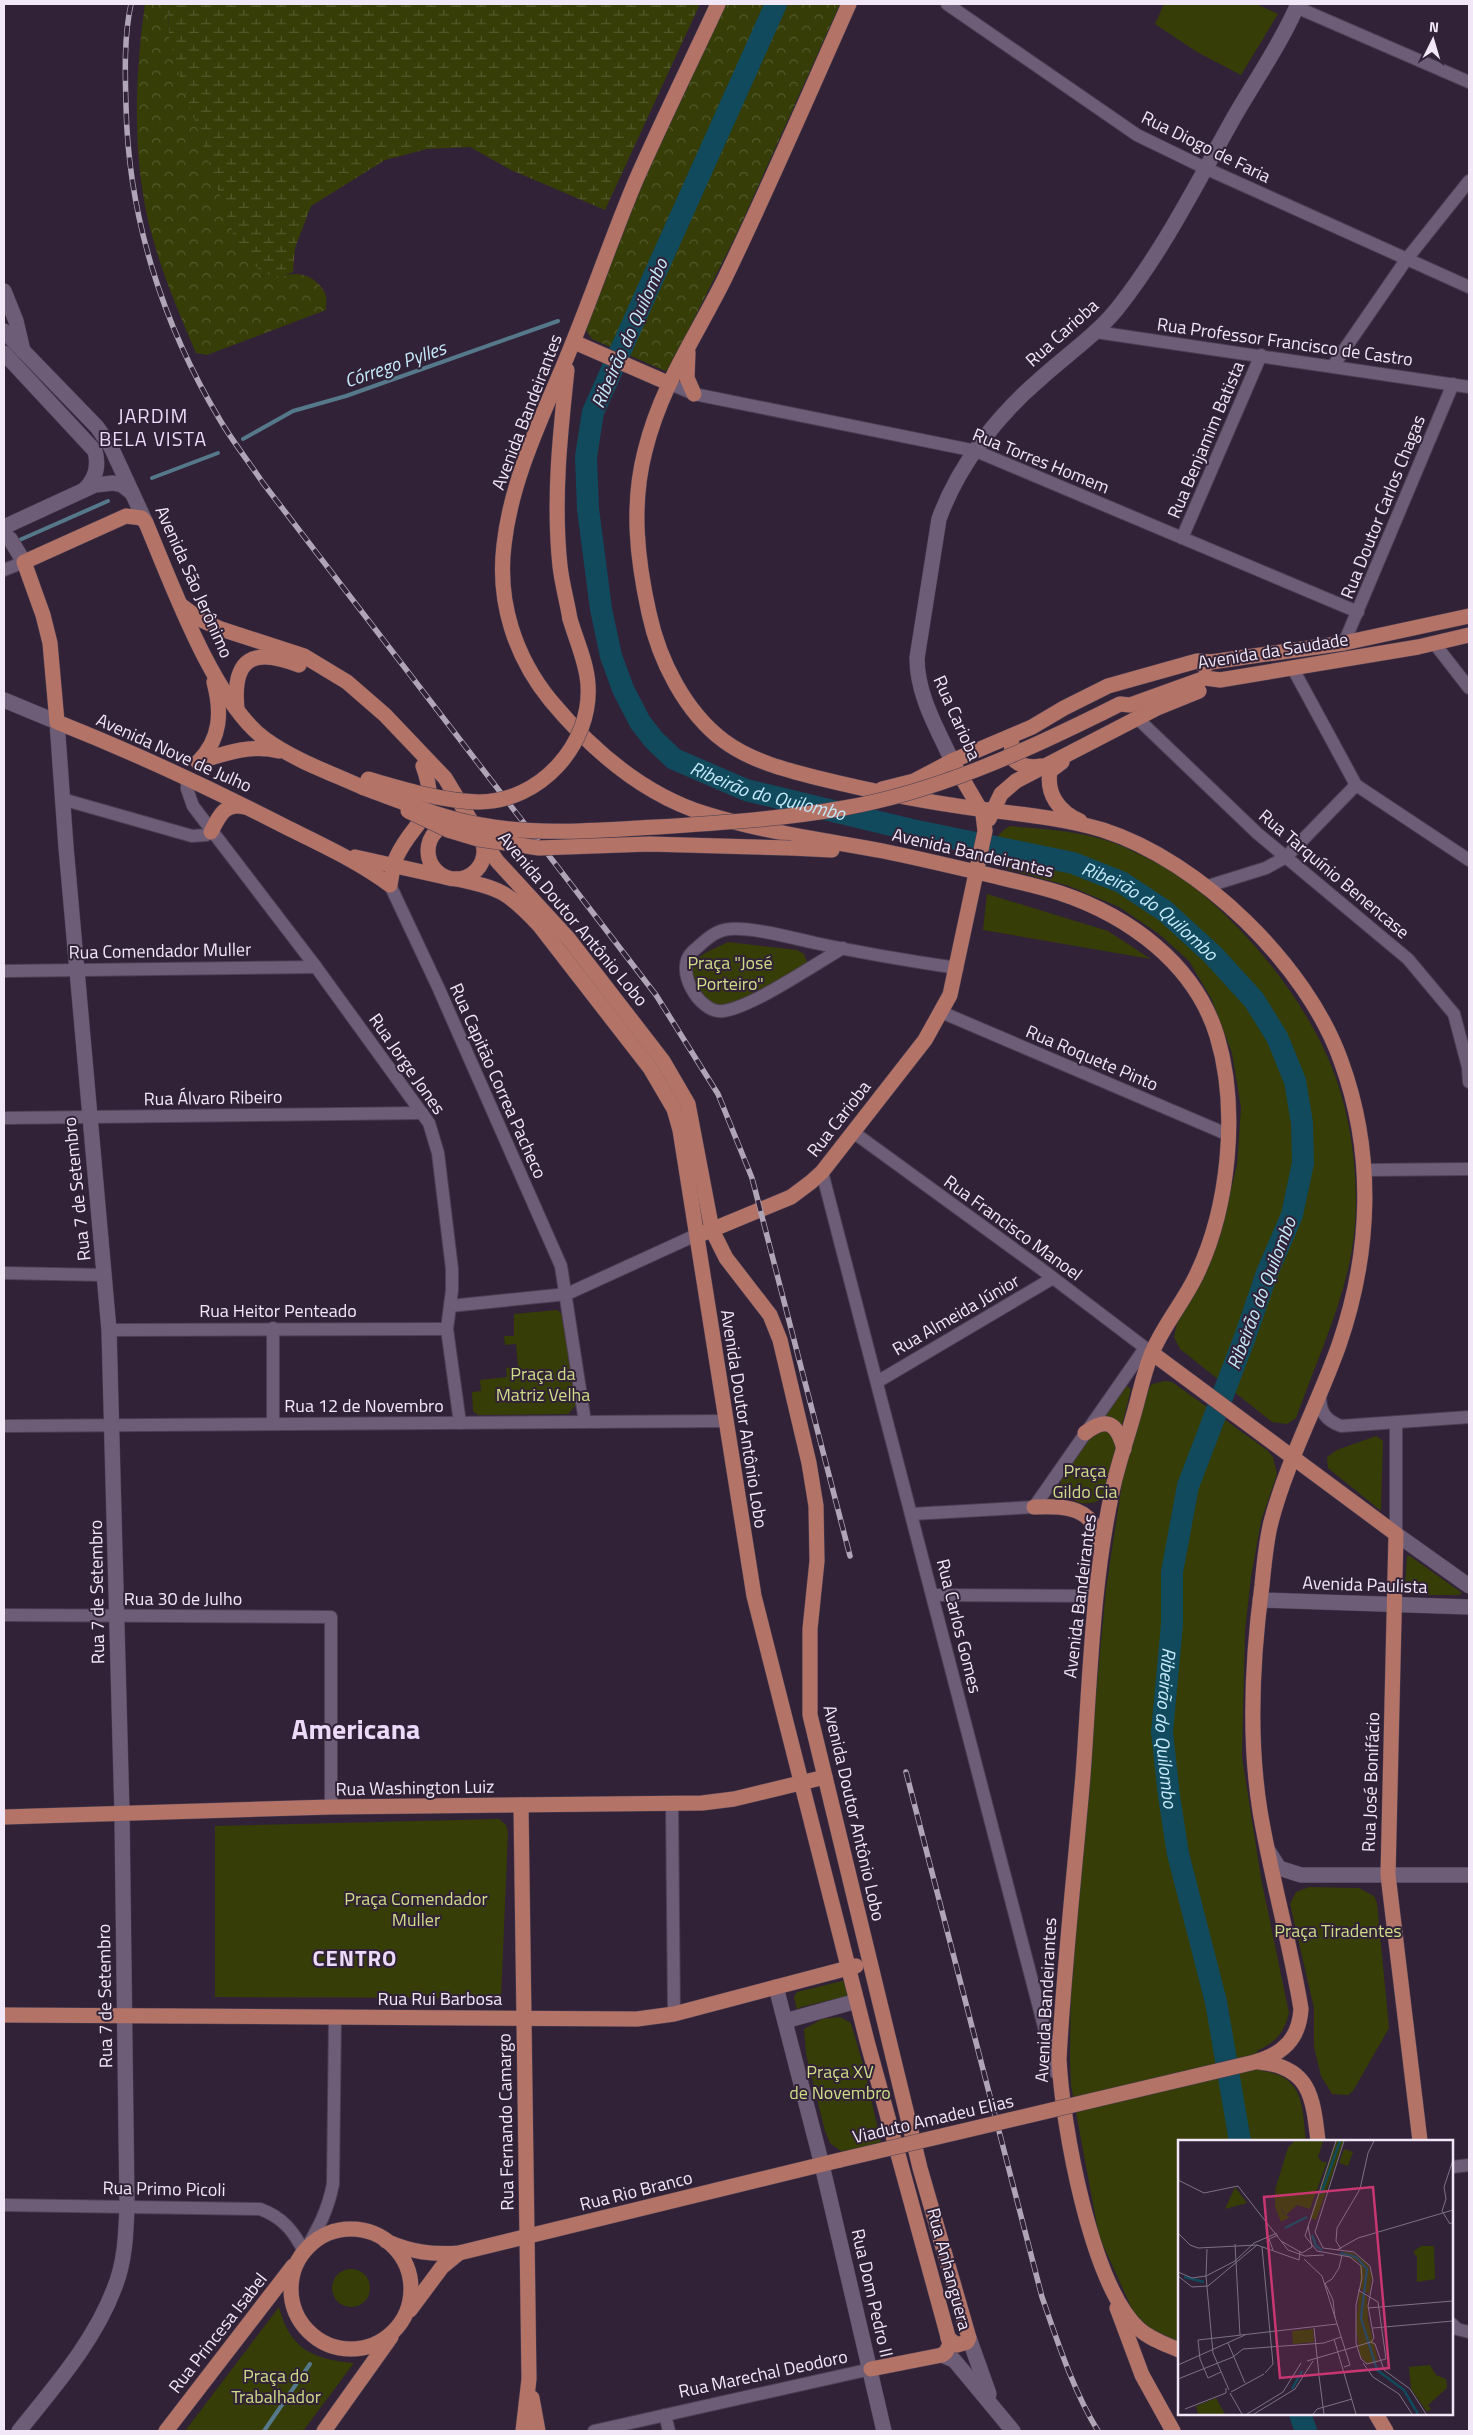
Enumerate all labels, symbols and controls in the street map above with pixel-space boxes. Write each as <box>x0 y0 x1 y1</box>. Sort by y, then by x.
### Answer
north arrow <box>1408 15 1458 65</box>
text: N <box>1428 16 1440 37</box>
street label: Rua Diogo de Faria <box>1137 104 1276 190</box>
water label: Ribeirão do Quilombo <box>583 253 675 412</box>
street label: Rua Carioba <box>1019 292 1104 373</box>
street label: Rua Professor Francisco de Castro <box>1155 310 1415 373</box>
street label: Avenida Bandeirantes <box>484 330 569 494</box>
water label: Córrego Pylles <box>340 332 451 394</box>
street label: Rua Benjamim Batista <box>1160 357 1251 523</box>
district label: JARDIM BELA VISTA <box>99 400 207 454</box>
street label: Rua Doutor Carlos Chagas <box>1333 411 1432 603</box>
street label: Rua Torres Homem <box>969 421 1114 500</box>
street label: Avenida São Jerônimo <box>149 501 240 662</box>
street label: Avenida da Saudade <box>1196 625 1350 676</box>
street label: Rua Carioba <box>927 671 988 765</box>
street label: Avenida Nove de Julho <box>92 706 256 799</box>
water label: Ribeirão do Quilombo <box>686 753 849 828</box>
street label: Rua Tarquínio Benencase <box>1253 802 1416 945</box>
street label: Avenida Bandeirantes <box>890 821 1057 884</box>
street label: Avenida Doutor Antônio Lobo <box>492 825 655 1012</box>
water label: Ribeirão do Quilombo <box>1078 853 1225 967</box>
street label: Rua Comendador Muller <box>68 935 251 966</box>
park label: Praça "José Porteiro" <box>687 949 773 997</box>
street label: Rua Capitão Correa Pacheco <box>443 979 554 1183</box>
street label: Rua Jorge Jones <box>362 1007 452 1120</box>
street label: Rua Roquete Pinto <box>1022 1017 1163 1098</box>
street label: Rua Carioba <box>800 1075 877 1163</box>
street label: Rua Álvaro Ribeiro <box>143 1083 283 1112</box>
street label: Rua 7 de Setembro <box>56 1116 97 1262</box>
street label: Rua Francisco Manoel <box>938 1168 1088 1287</box>
water label: Ribeirão do Quilombo <box>1218 1212 1303 1373</box>
street label: Rua Almeida Júnior <box>887 1267 1024 1362</box>
street label: Rua Heitor Penteado <box>199 1297 357 1324</box>
street label: Avenida Doutor Antônio Lobo <box>714 1308 775 1530</box>
park label: Praça da Matriz Velha <box>496 1360 590 1408</box>
street label: Rua 12 de Novembro <box>284 1392 444 1419</box>
park label: Praça Gildo Cia <box>1053 1457 1117 1505</box>
street label: Avenida Bandeirantes <box>1056 1512 1103 1680</box>
street label: Rua 7 de Setembro <box>82 1520 111 1664</box>
street label: Rua Carlos Gomes <box>930 1556 989 1696</box>
street label: Avenida Paulista <box>1302 1569 1428 1600</box>
street label: Rua 30 de Julho <box>124 1585 242 1612</box>
water label: Ribeirão do Quilombo <box>1148 1646 1186 1811</box>
street label: Avenida Doutor Antônio Lobo <box>816 1702 893 1924</box>
district label: Americana <box>292 1707 420 1750</box>
street label: Rua José Bonifácio <box>1355 1712 1386 1852</box>
street label: Rua Washington Luiz <box>335 1773 495 1802</box>
park label: Praça Comendador Muller <box>344 1885 488 1933</box>
street label: Avenida Bandeirantes <box>1028 1917 1063 2083</box>
park label: Praça Tiradentes <box>1274 1917 1402 1944</box>
street label: Rua 7 de Setembro <box>90 1924 119 2068</box>
district label: CENTRO <box>313 1941 397 1975</box>
street label: Rua Rui Barbosa <box>378 1985 502 2012</box>
street label: Rua Fernando Camargo <box>490 2033 521 2211</box>
park label: Praça XV de Novembro <box>789 2058 891 2106</box>
street label: Viaduto Amadeu Elias <box>850 2087 1016 2150</box>
inset map <box>1178 2140 1453 2415</box>
street label: Rua Rio Branco <box>577 2163 695 2218</box>
street label: Rua Primo Picoli <box>102 2174 226 2203</box>
street label: Rua Anhanguera <box>920 2205 979 2333</box>
street label: Rua Dom Pedro II <box>845 2226 900 2360</box>
street label: Rua Princesa Isabel <box>162 2267 273 2399</box>
street label: Rua Marechal Deodoro <box>676 2342 850 2405</box>
park label: Praça do Trabalhador <box>231 2362 321 2410</box>

